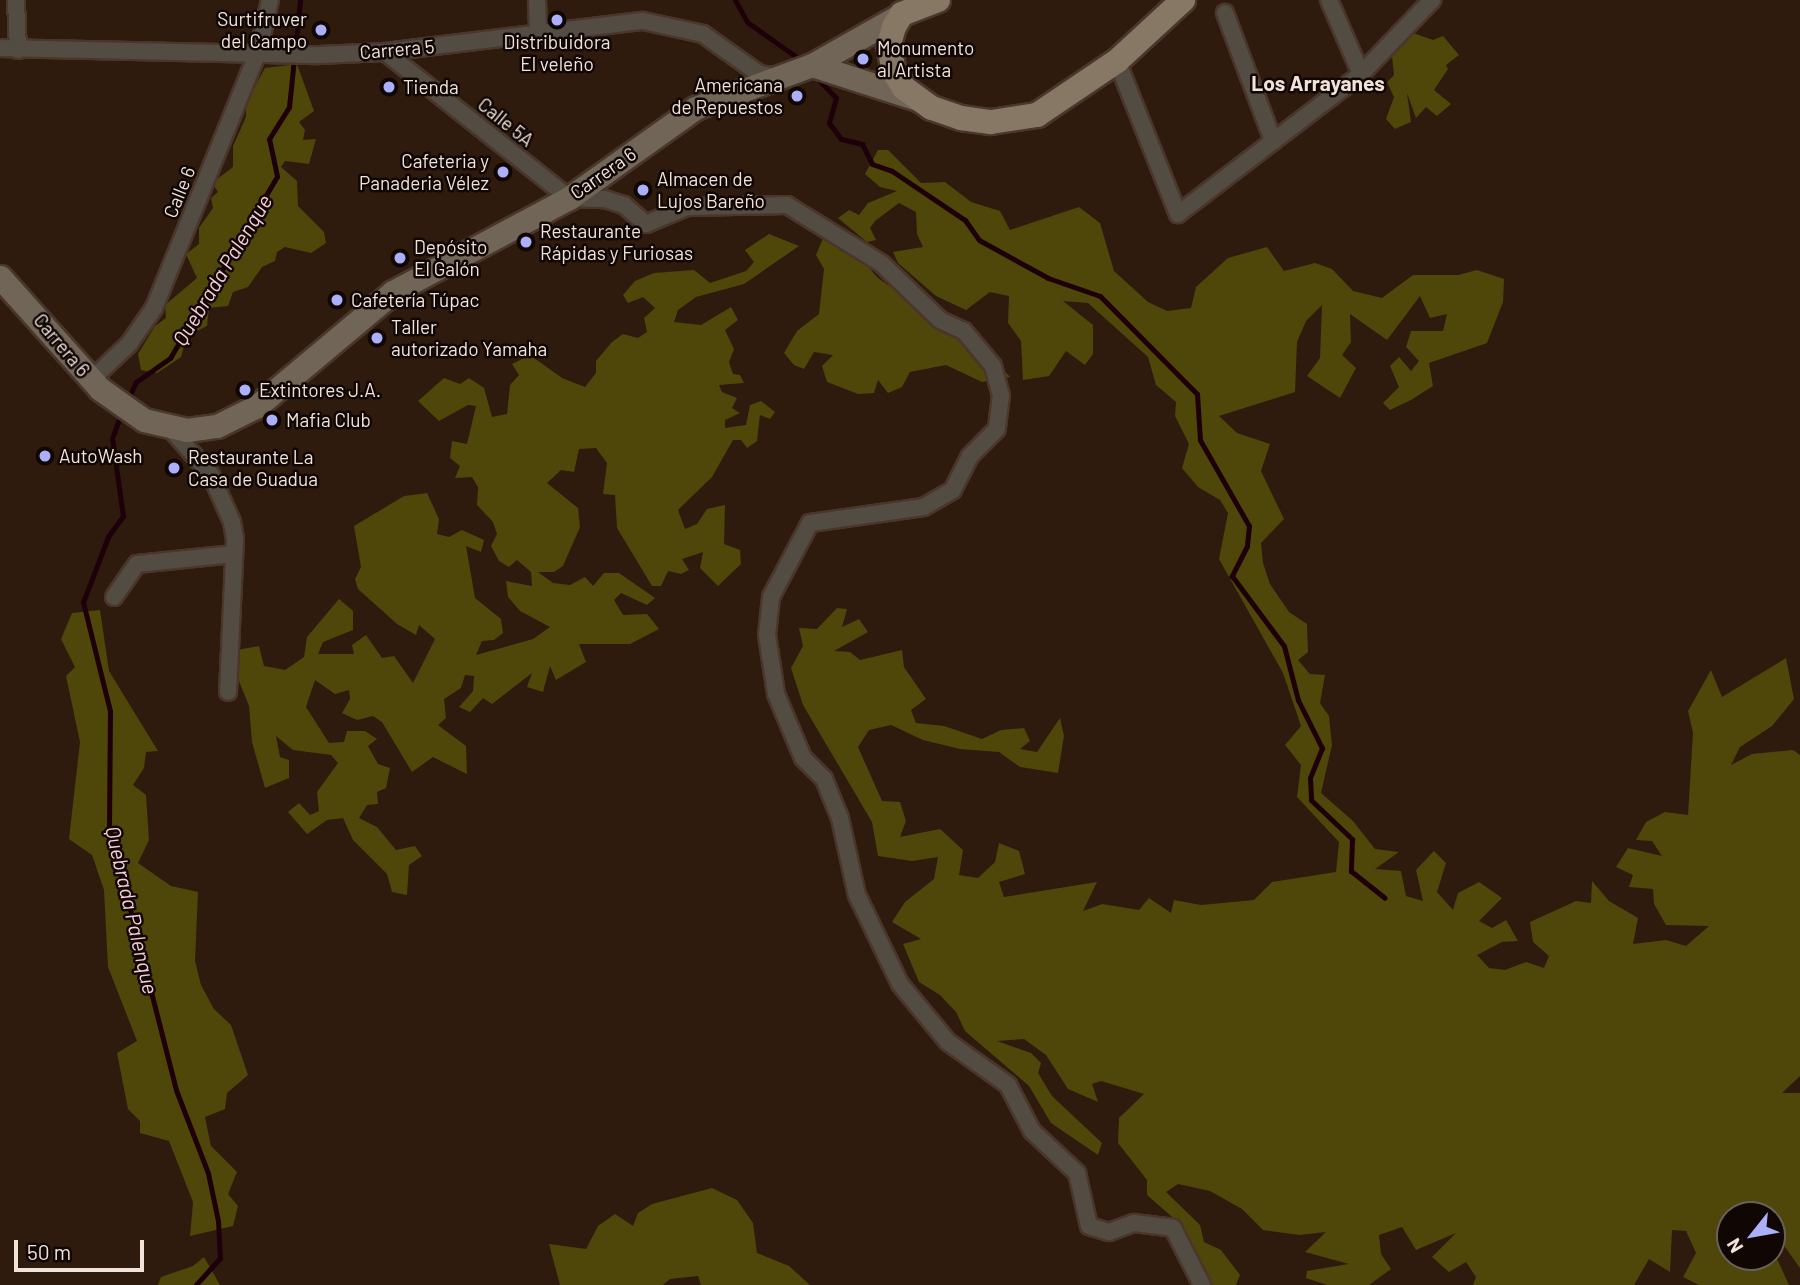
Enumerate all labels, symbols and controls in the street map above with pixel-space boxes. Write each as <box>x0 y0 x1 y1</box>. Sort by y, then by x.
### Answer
place label: Surtifruver del Campo <box>217 8 307 52</box>
marker: Distribuidora El veleño <box>549 12 565 28</box>
marker: Surtifruver del Campo <box>313 22 329 38</box>
place label: Distribuidora El veleño <box>503 31 611 75</box>
street label: Carrera 5 <box>359 34 435 64</box>
place label: Monumento al Artista <box>877 37 974 81</box>
marker: Monumento al Artista <box>855 51 871 67</box>
district label: Los Arrayanes <box>1251 70 1385 96</box>
place label: Americana de Repuestos <box>671 74 783 118</box>
place label: Tienda <box>403 76 459 98</box>
marker: Tienda <box>381 79 397 95</box>
marker: Americana de Repuestos <box>789 88 805 104</box>
street label: Calle 5A <box>474 93 538 151</box>
street label: Carrera 6 <box>566 142 640 204</box>
place label: Cafeteria y Panaderia Vélez <box>359 150 489 194</box>
street label: Calle 6 <box>158 163 200 221</box>
marker: Cafeteria y Panaderia Vélez <box>495 164 511 180</box>
place label: Almacen de Lujos Bareño <box>657 168 765 212</box>
marker: Almacen de Lujos Bareño <box>635 182 651 198</box>
water label: Quebrada Palenque <box>167 190 277 350</box>
place label: Restaurante Rápidas y Furiosas <box>540 220 693 264</box>
marker: Restaurante Rápidas y Furiosas <box>518 234 534 250</box>
place label: Depósito El Galón <box>414 236 487 280</box>
marker: Depósito El Galón <box>392 250 408 266</box>
place label: Cafetería Túpac <box>351 289 479 311</box>
marker: Cafetería Túpac <box>329 292 345 308</box>
street label: Carrera 6 <box>29 309 95 381</box>
place label: Taller autorizado Yamaha <box>391 316 547 360</box>
marker: Taller autorizado Yamaha <box>369 330 385 346</box>
place label: Extintores J.A. <box>259 379 381 401</box>
marker: Extintores J.A. <box>237 382 253 398</box>
place label: Mafia Club <box>286 409 371 431</box>
marker: Mafia Club <box>264 412 280 428</box>
place label: AutoWash <box>59 445 143 467</box>
place label: Restaurante La Casa de Guadua <box>188 446 318 490</box>
marker: AutoWash <box>37 448 53 464</box>
marker: Restaurante La Casa de Guadua <box>166 460 182 476</box>
water label: Quebrada Palenque <box>100 824 164 996</box>
north arrow <box>1716 1201 1786 1271</box>
scale bar <box>18 1226 147 1270</box>
text: N <box>1721 1235 1747 1257</box>
text: 50 m <box>27 1239 71 1264</box>

